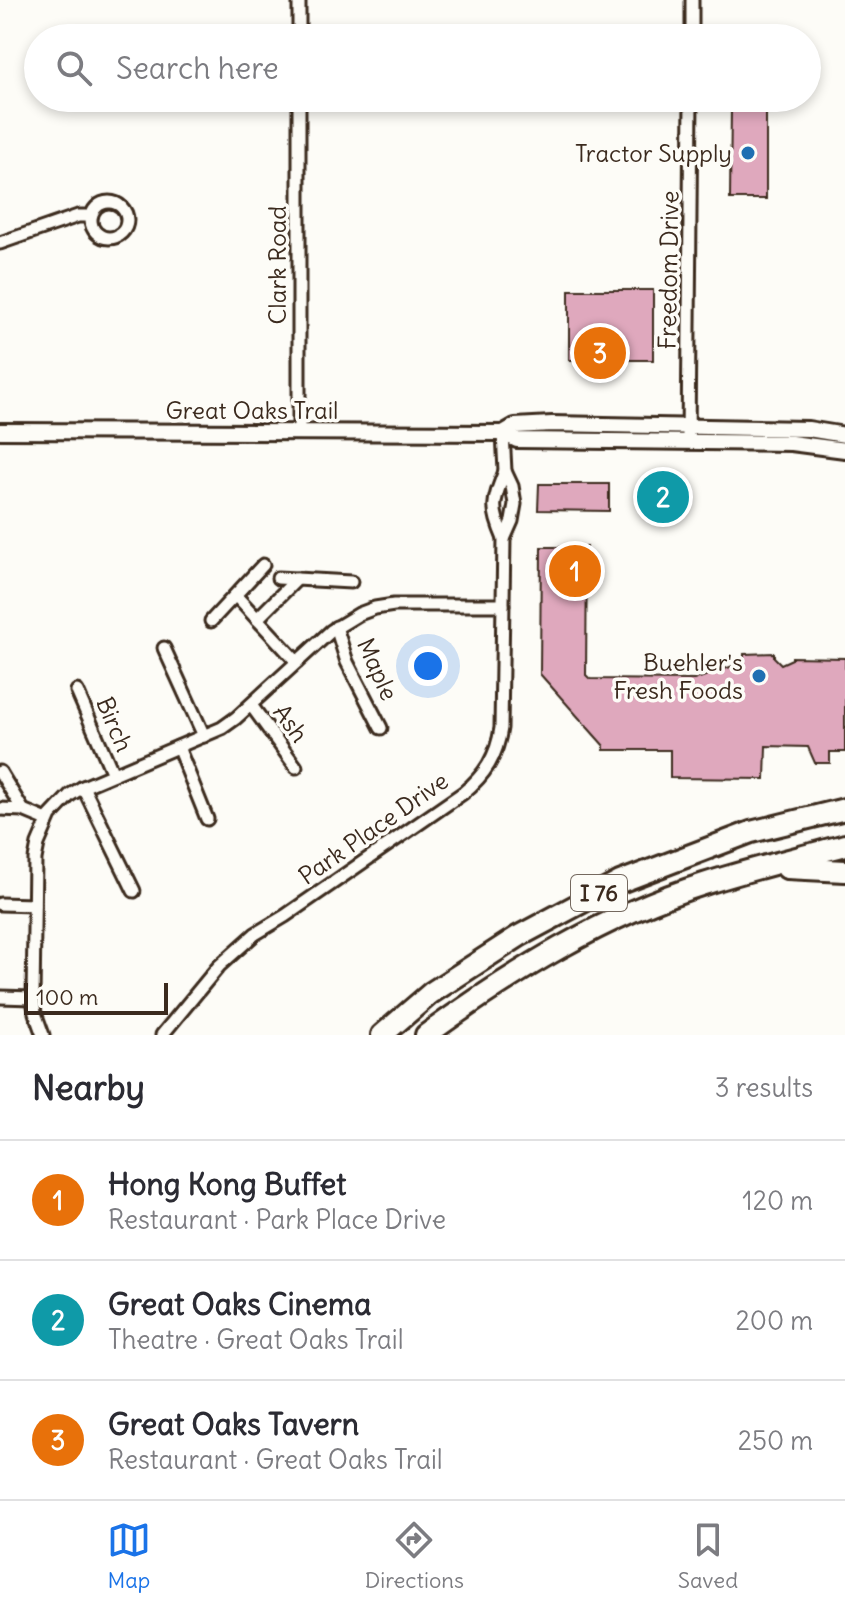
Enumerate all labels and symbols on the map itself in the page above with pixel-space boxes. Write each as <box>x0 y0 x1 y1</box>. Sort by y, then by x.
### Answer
place label: Tractor Supply <box>575 138 732 168</box>
marker: Tractor Supply <box>739 144 757 162</box>
street label: Freedom Drive <box>652 190 684 350</box>
street label: Clark Road <box>262 206 292 324</box>
pin: 3 <box>574 323 626 383</box>
street label: Great Oaks Trail <box>166 395 338 425</box>
pin: 2 <box>637 467 689 527</box>
pin: 1 <box>549 541 601 601</box>
street label: Maple <box>351 633 405 705</box>
your location <box>408 646 448 686</box>
place label: Buehler's Fresh Foods <box>613 647 743 705</box>
marker: Buehler's Fresh Foods <box>750 667 768 685</box>
street label: Birch <box>90 692 140 756</box>
street label: Ash <box>267 698 315 748</box>
street label: Park Place Drive <box>292 765 454 891</box>
road number: I 76 <box>571 875 627 911</box>
scale bar <box>24 979 168 1015</box>

